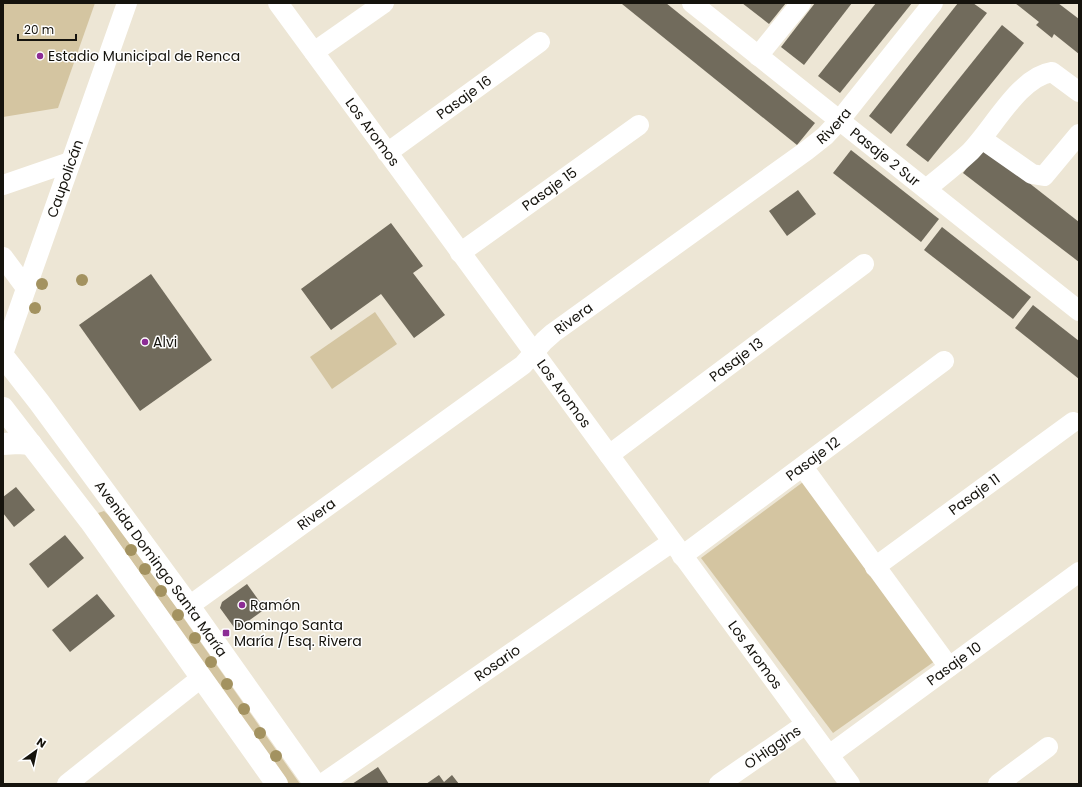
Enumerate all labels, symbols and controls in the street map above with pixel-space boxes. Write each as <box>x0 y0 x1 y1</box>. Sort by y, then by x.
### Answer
scale bar <box>18 16 76 42</box>
text: 20 m <box>24 21 54 38</box>
place label: Estadio Municipal de Renca <box>48 46 240 66</box>
marker: Estadio Municipal de Renca <box>35 51 45 61</box>
street label: Pasaje 16 <box>432 70 496 124</box>
street label: Los Aromos <box>341 94 404 170</box>
street label: Rivera <box>812 103 856 149</box>
street label: Pasaje 2 Sur <box>846 123 925 191</box>
street label: Caupolicán <box>42 137 88 220</box>
street label: Pasaje 15 <box>518 162 581 216</box>
street label: Rivera <box>550 298 597 339</box>
place label: Alvi <box>153 332 177 352</box>
street label: Pasaje 13 <box>705 333 767 387</box>
marker: Alvi <box>140 337 150 347</box>
street label: Los Aromos <box>532 355 596 432</box>
street label: Pasaje 12 <box>782 432 844 485</box>
street label: Pasaje 11 <box>944 469 1004 520</box>
street label: Avenida Domingo Santa María <box>90 476 232 661</box>
street label: Rivera <box>293 493 340 535</box>
place label: Ramón <box>250 595 300 615</box>
marker: Ramón <box>237 600 247 610</box>
place label: Domingo Santa María / Esq. Rivera <box>234 615 362 651</box>
street label: Los Aromos <box>724 617 787 693</box>
marker: Domingo Santa María / Esq. Rivera <box>221 628 231 638</box>
street label: Pasaje 10 <box>923 637 986 690</box>
street label: Rosario <box>470 640 524 686</box>
street label: O'Higgins <box>740 720 805 774</box>
north arrow <box>16 731 56 771</box>
text: N <box>34 734 49 752</box>

